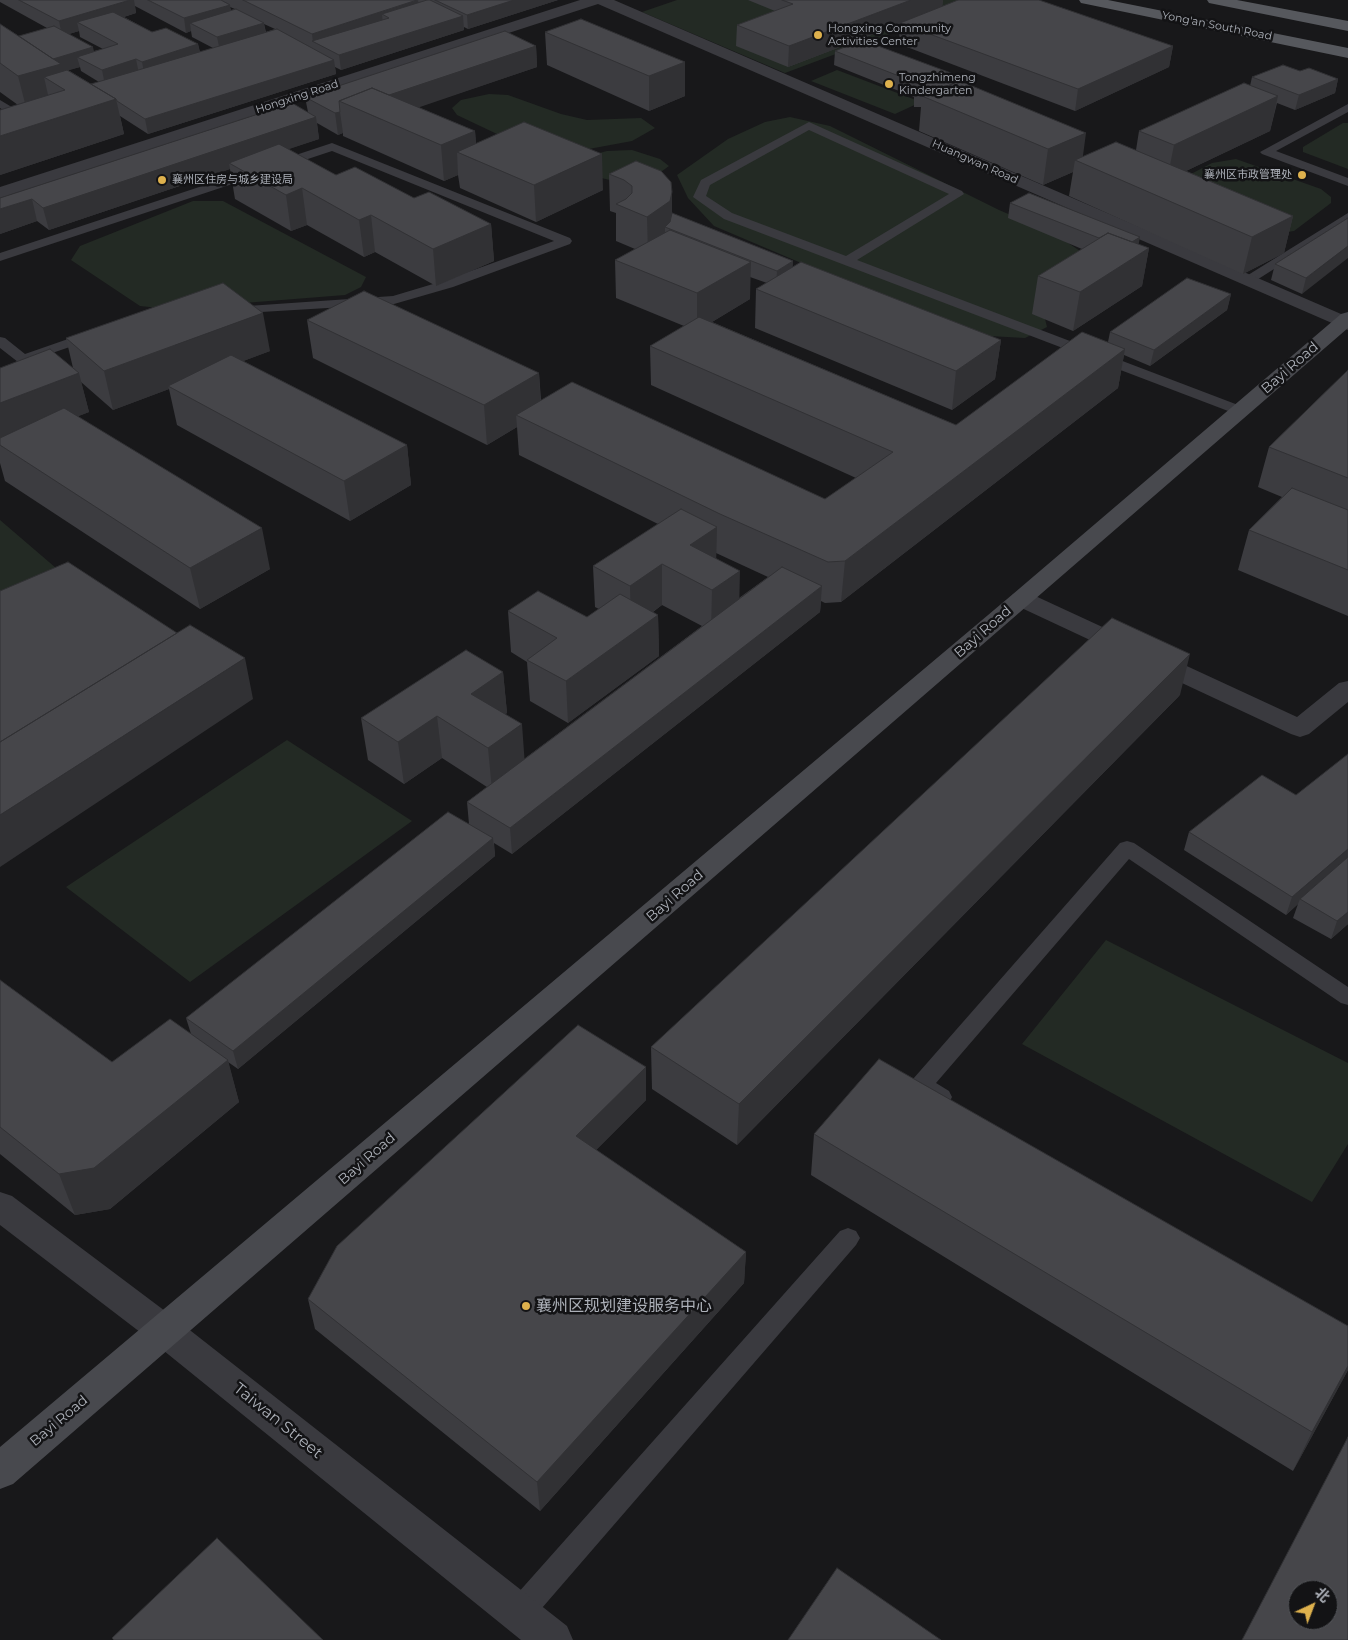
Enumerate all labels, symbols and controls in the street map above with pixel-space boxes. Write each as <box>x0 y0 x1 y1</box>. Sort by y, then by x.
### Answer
street label: Yong'an South Road <box>1161 9 1273 43</box>
place label: Hongxing Community Activities Center <box>828 22 951 48</box>
marker: Hongxing Community Activities Center <box>812 29 824 41</box>
place label: Tongzhimeng Kindergarten <box>899 71 976 97</box>
street label: Hongxing Road <box>254 77 340 117</box>
marker: Tongzhimeng Kindergarten <box>883 78 895 90</box>
street label: Huangwan Road <box>930 137 1020 187</box>
place label: 襄州区市政管理处 <box>1204 168 1292 182</box>
marker: 襄州区市政管理处 <box>1296 169 1308 181</box>
place label: 襄州区住房与城乡建设局 <box>172 173 293 187</box>
marker: 襄州区住房与城乡建设局 <box>156 174 168 186</box>
street label: Bayi Road <box>1258 339 1322 397</box>
street label: Bayi Road <box>951 603 1015 661</box>
street label: Bayi Road <box>643 867 707 925</box>
street label: Bayi Road <box>335 1130 399 1188</box>
place label: 襄州区规划建设服务中心 <box>536 1296 712 1316</box>
marker: 襄州区规划建设服务中心 <box>520 1300 532 1312</box>
street label: Taiwan Street <box>230 1379 326 1463</box>
street label: Bayi Road <box>27 1392 91 1450</box>
north arrow <box>1288 1580 1338 1630</box>
text: 北 <box>1311 1583 1334 1606</box>

